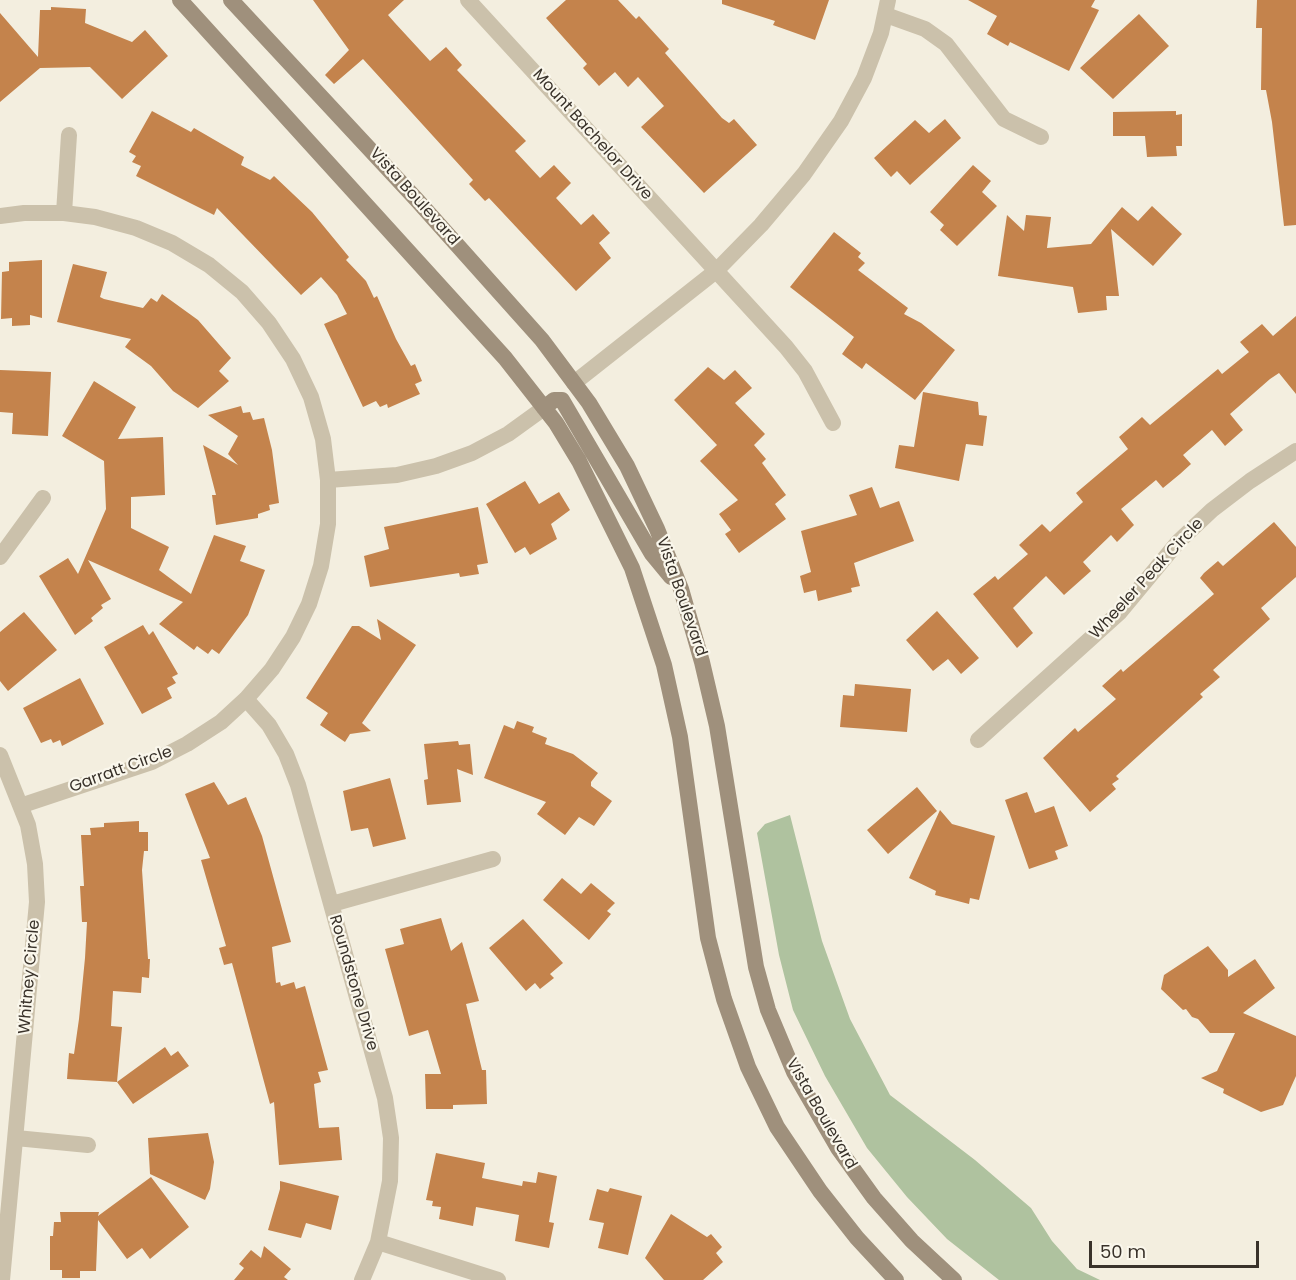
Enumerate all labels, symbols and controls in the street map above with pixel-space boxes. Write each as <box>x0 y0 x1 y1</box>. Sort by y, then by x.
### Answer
street label: Mount Bachelor Drive <box>528 66 656 204</box>
street label: Vista Boulevard <box>365 144 463 250</box>
street label: Wheeler Peak Circle <box>1086 515 1208 643</box>
street label: Vista Boulevard <box>652 535 710 659</box>
street label: Garratt Circle <box>67 743 175 797</box>
street label: Roundstone Drive <box>324 913 382 1053</box>
street label: Whitney Circle <box>15 919 45 1035</box>
street label: Vista Boulevard <box>782 1055 860 1173</box>
scale bar <box>1092 1229 1262 1267</box>
text: 50 m <box>1100 1239 1146 1264</box>

